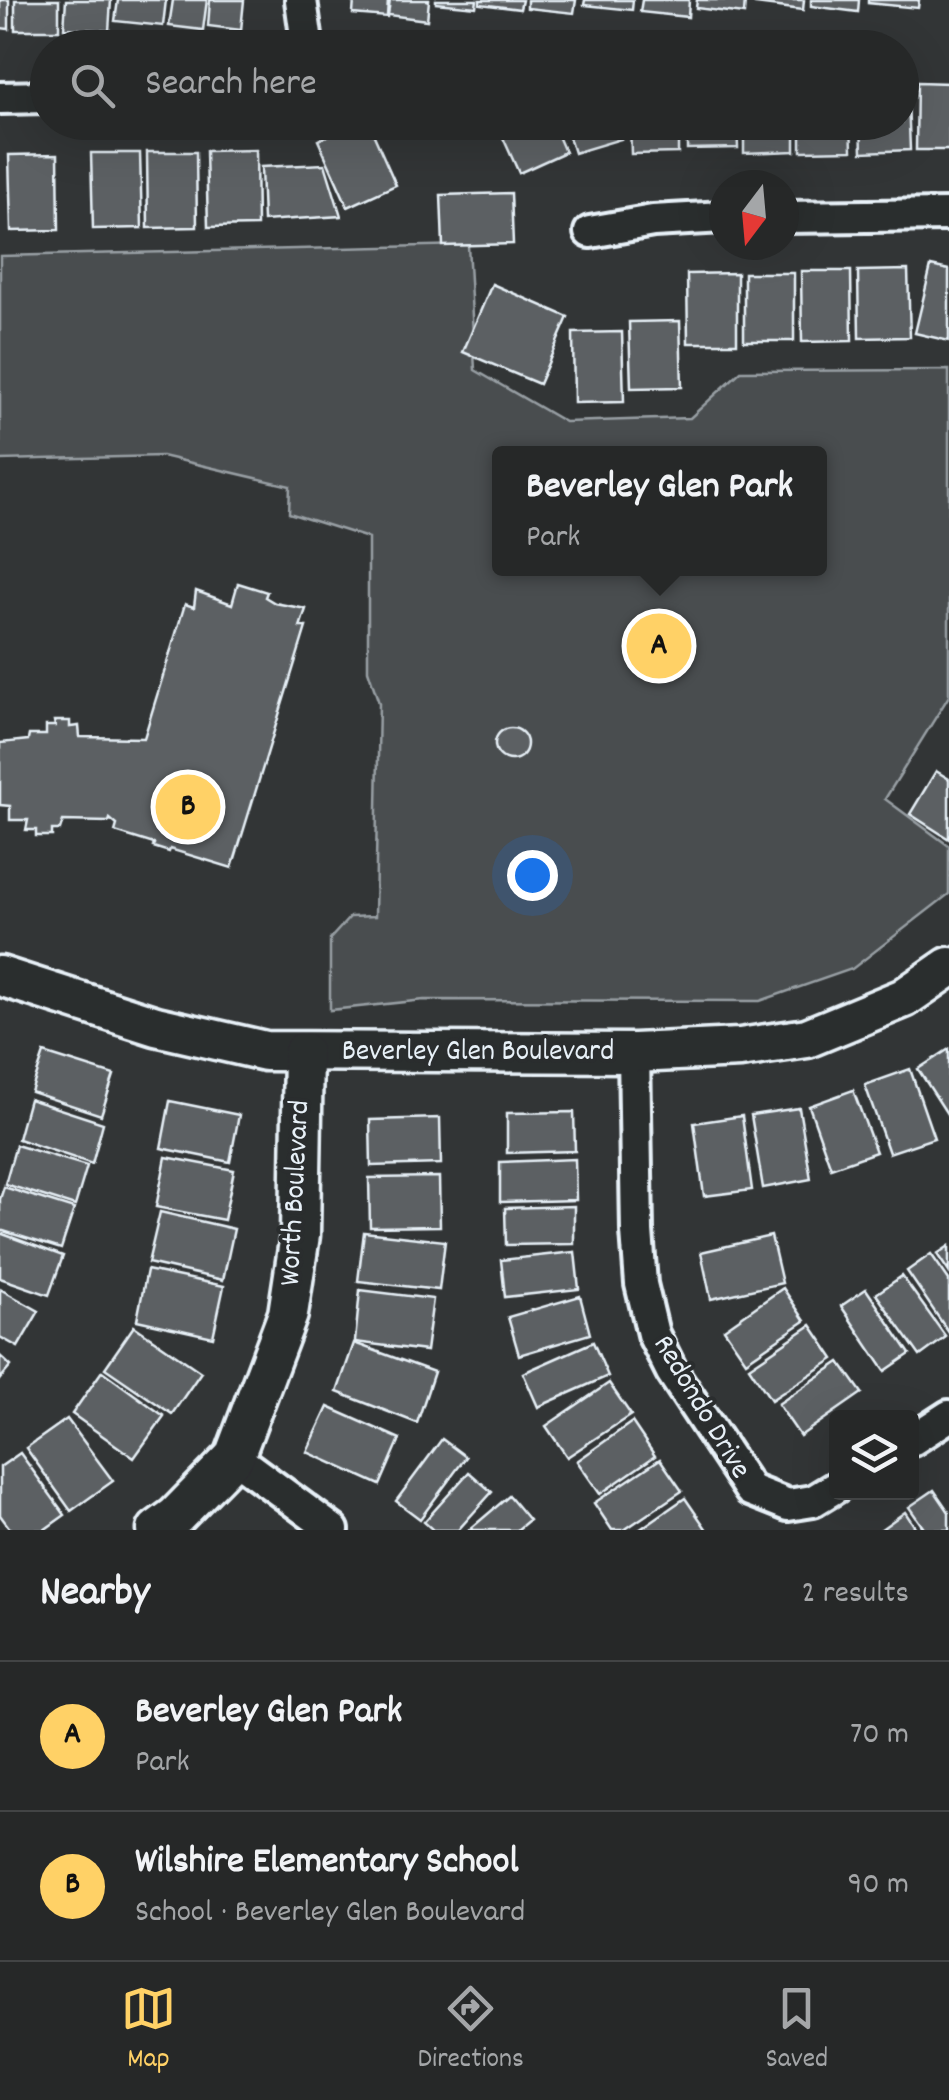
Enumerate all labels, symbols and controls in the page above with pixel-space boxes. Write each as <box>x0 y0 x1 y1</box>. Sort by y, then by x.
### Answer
search box <box>30 30 919 140</box>
icon: search <box>65 58 120 113</box>
text: Search here <box>145 58 317 113</box>
north arrow <box>709 170 799 260</box>
popup <box>492 446 827 576</box>
text: Beverley Glen Park <box>526 461 793 516</box>
text: Park <box>526 516 580 562</box>
pin: A <box>626 608 692 684</box>
pin: B <box>156 770 220 844</box>
your location <box>507 850 558 901</box>
street label: Beverley Glen Boulevard <box>342 1032 614 1075</box>
street label: Worth Boulevard <box>271 1099 323 1287</box>
street label: Redondo Drive <box>640 1328 760 1488</box>
map controls <box>829 1410 919 1500</box>
button: layers <box>829 1410 919 1500</box>
text: Nearby <box>40 1565 150 1625</box>
text: 2 results <box>802 1572 909 1618</box>
text: Beverley Glen Park <box>135 1686 402 1741</box>
text: A <box>64 1713 81 1759</box>
text: 70 m <box>850 1713 909 1759</box>
text: Park <box>135 1741 190 1787</box>
text: Wilshire Elementary School <box>135 1836 518 1891</box>
text: B <box>65 1863 80 1909</box>
text: 90 m <box>848 1863 909 1909</box>
text: School · Beverley Glen Boulevard <box>135 1891 525 1937</box>
tab: Map <box>121 1981 176 2081</box>
tab: Directions <box>418 1981 524 2081</box>
tab: Saved <box>766 1981 828 2081</box>

